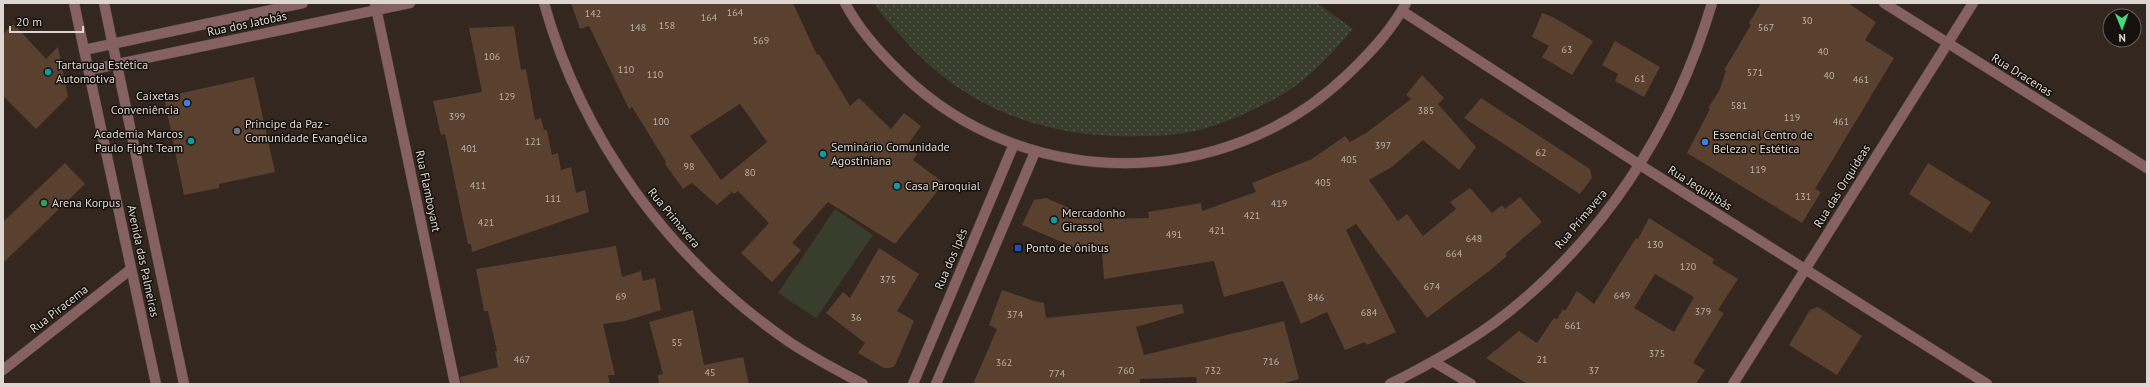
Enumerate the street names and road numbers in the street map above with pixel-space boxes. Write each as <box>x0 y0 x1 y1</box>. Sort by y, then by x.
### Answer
street label: Rua dos Jatobás <box>206 8 288 39</box>
street label: Rua Dracenas <box>1989 50 2056 99</box>
street label: Rua das Orquídeas <box>1810 141 1873 230</box>
street label: Rua Flamboyant <box>413 149 444 233</box>
street label: Rua Jequitibás <box>1665 162 1735 213</box>
street label: Rua Primavera <box>645 185 704 251</box>
street label: Rua Primavera <box>1551 186 1610 252</box>
street label: Avenida das Palmeiras <box>124 203 163 318</box>
street label: Rua dos Ipês <box>931 226 970 292</box>
street label: Rua Piracema <box>27 281 91 336</box>

